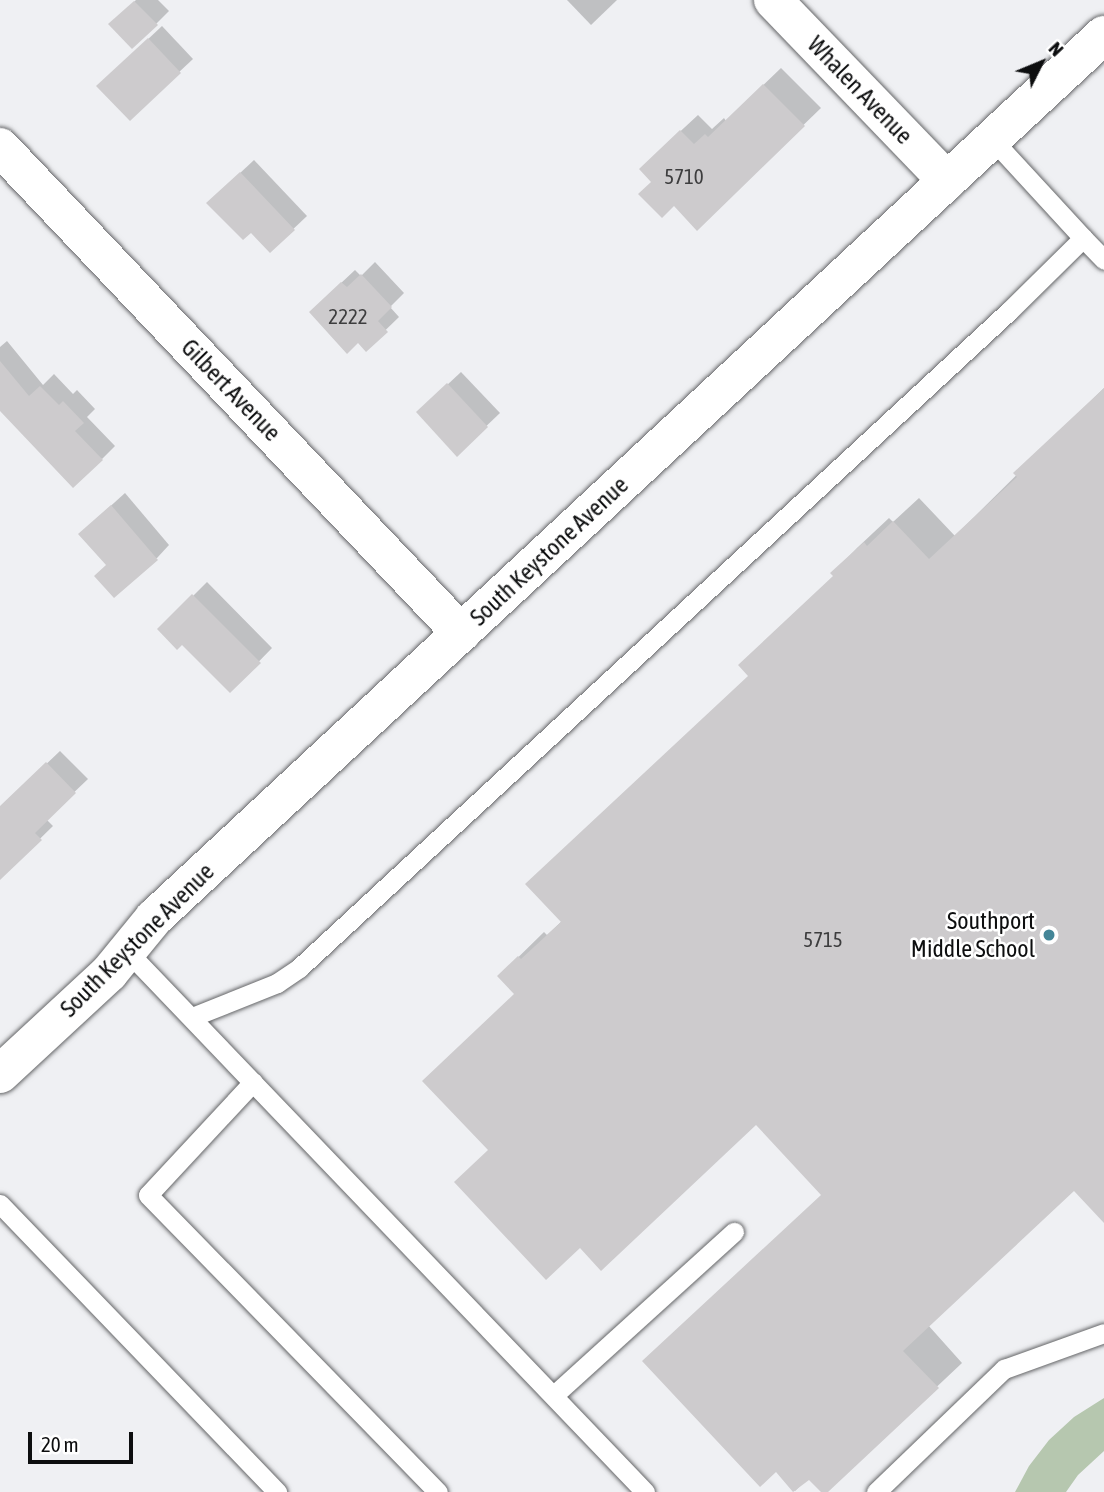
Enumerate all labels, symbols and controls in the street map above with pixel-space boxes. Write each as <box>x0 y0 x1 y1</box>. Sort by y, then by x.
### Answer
north arrow <box>1006 28 1076 98</box>
street label: Whalen Avenue <box>802 30 918 150</box>
text: N <box>1044 37 1068 60</box>
house number: 5710 <box>664 163 704 189</box>
house number: 2222 <box>328 303 368 329</box>
street label: Gilbert Avenue <box>175 333 287 447</box>
street label: South Keystone Avenue <box>464 470 634 632</box>
street label: South Keystone Avenue <box>54 857 220 1023</box>
place label: Southport Middle School <box>911 907 1035 963</box>
house number: 5715 <box>803 926 843 952</box>
marker: Southport Middle School <box>1041 927 1057 943</box>
scale bar <box>32 1418 136 1462</box>
text: 20 m <box>41 1432 79 1456</box>

